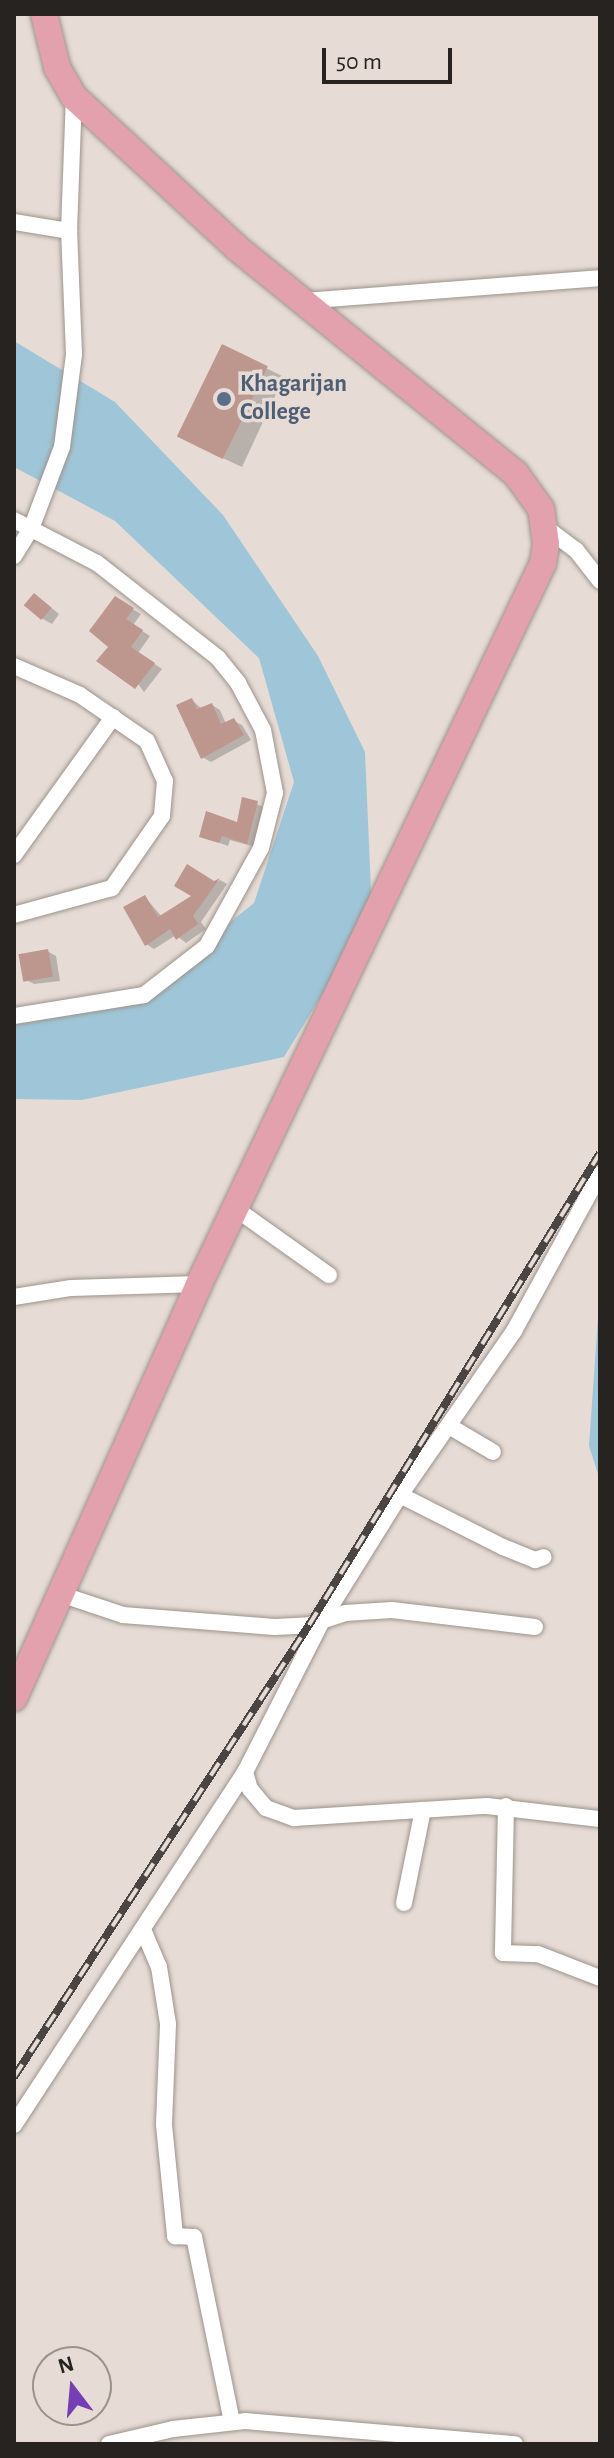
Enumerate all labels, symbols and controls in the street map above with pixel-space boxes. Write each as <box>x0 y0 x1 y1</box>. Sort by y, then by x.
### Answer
scale bar <box>326 32 456 82</box>
text: 50 m <box>336 50 382 74</box>
place label: Khagarijan College <box>240 371 347 427</box>
marker: Khagarijan College <box>215 390 233 408</box>
north arrow <box>32 2346 112 2426</box>
text: N <box>56 2352 76 2378</box>

